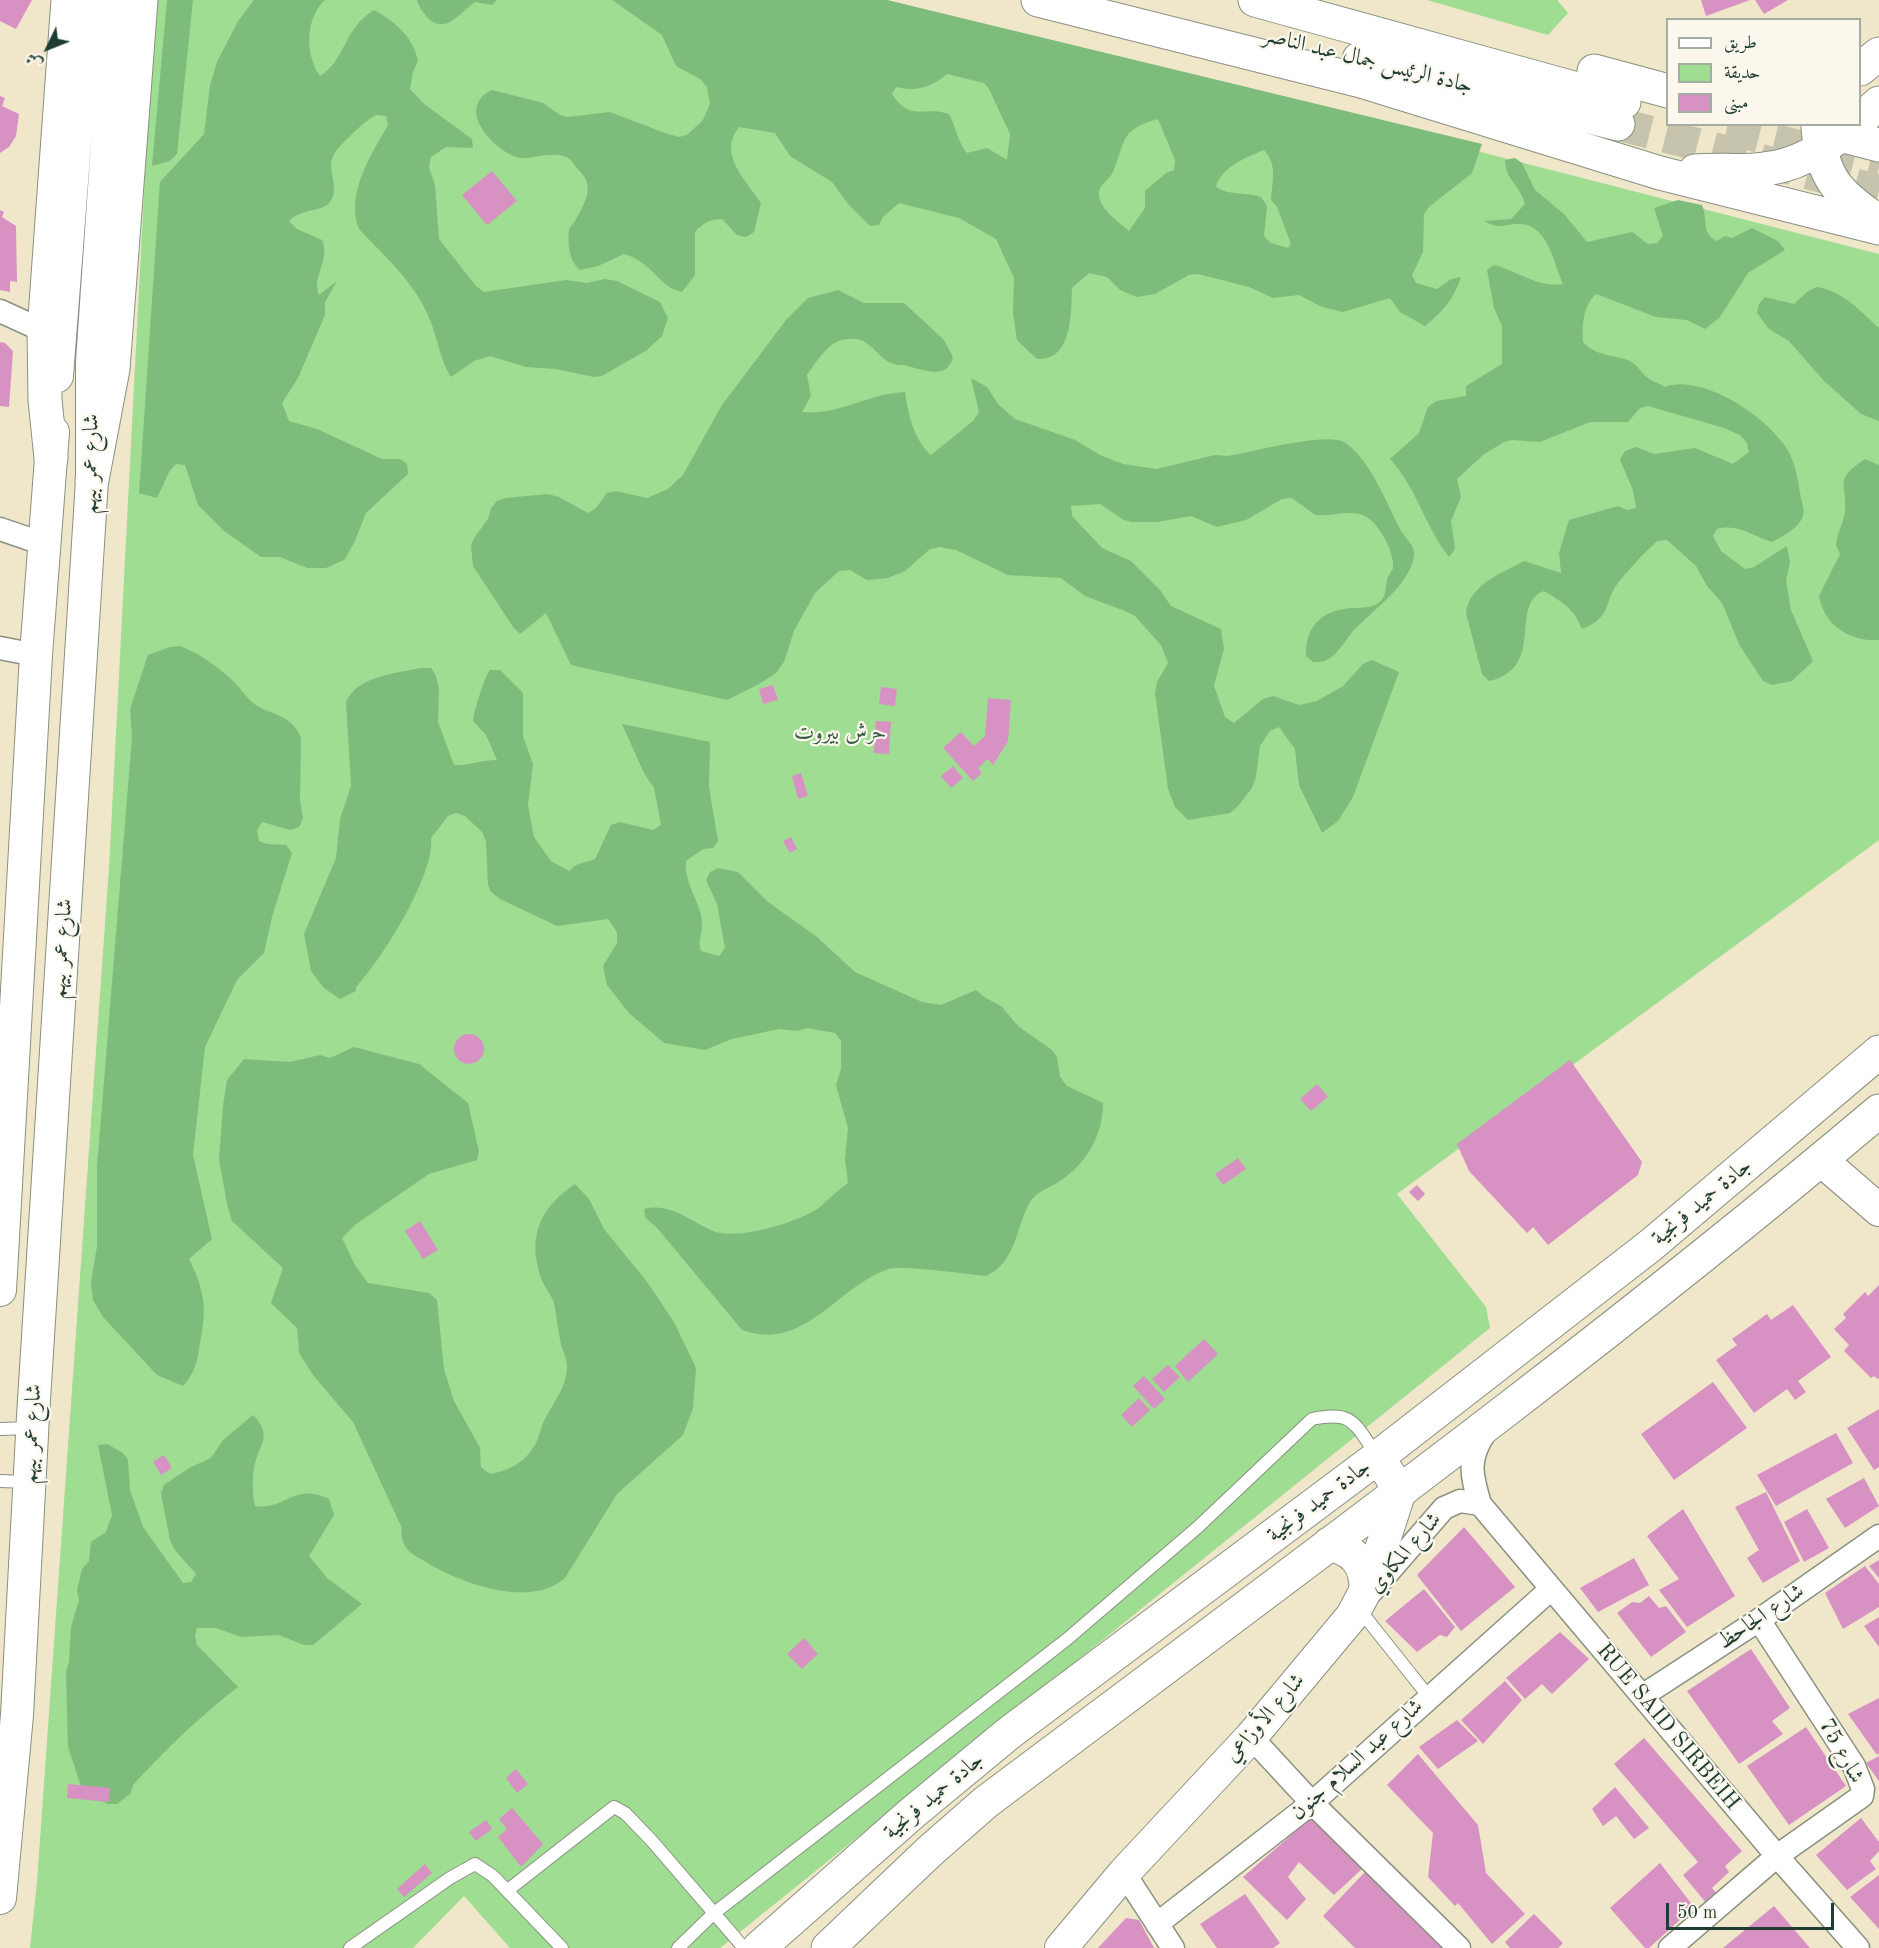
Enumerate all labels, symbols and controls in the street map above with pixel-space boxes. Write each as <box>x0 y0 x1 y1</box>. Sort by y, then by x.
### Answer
north arrow <box>18 18 78 78</box>
legend <box>1666 18 1861 126</box>
street label: جادة الرئيس جمال عبد الناصر <box>1261 22 1475 100</box>
text: طريق <box>1724 34 1757 52</box>
text: ش <box>24 49 46 72</box>
text: حديقة <box>1724 64 1760 82</box>
text: مبنى <box>1724 94 1749 112</box>
street label: شارع عمر بيهم <box>77 414 105 514</box>
park label: حرش بيروت <box>794 720 886 746</box>
street label: شارع عمر بيهم <box>45 898 79 1000</box>
street label: جادة حميد فرنجية <box>1647 1153 1757 1251</box>
street label: شارع عمر بيهم <box>16 1383 48 1485</box>
street label: جادة حميد فرنجية <box>1262 1454 1376 1548</box>
street label: شارع المكاوي <box>1363 1507 1447 1599</box>
street label: شارع الجاحظ <box>1713 1578 1809 1656</box>
street label: RUE SAID SIRBEIH <box>1590 1638 1746 1816</box>
street label: شارع الأوزاعي <box>1219 1668 1311 1768</box>
street label: شارع عبد السلام جنون <box>1285 1694 1429 1826</box>
street label: شارع 75 <box>1813 1714 1869 1788</box>
street label: جادة حميد فرنجية <box>879 1747 989 1845</box>
scale bar <box>1669 1891 1837 1929</box>
text: 50 m <box>1677 1904 1717 1922</box>

